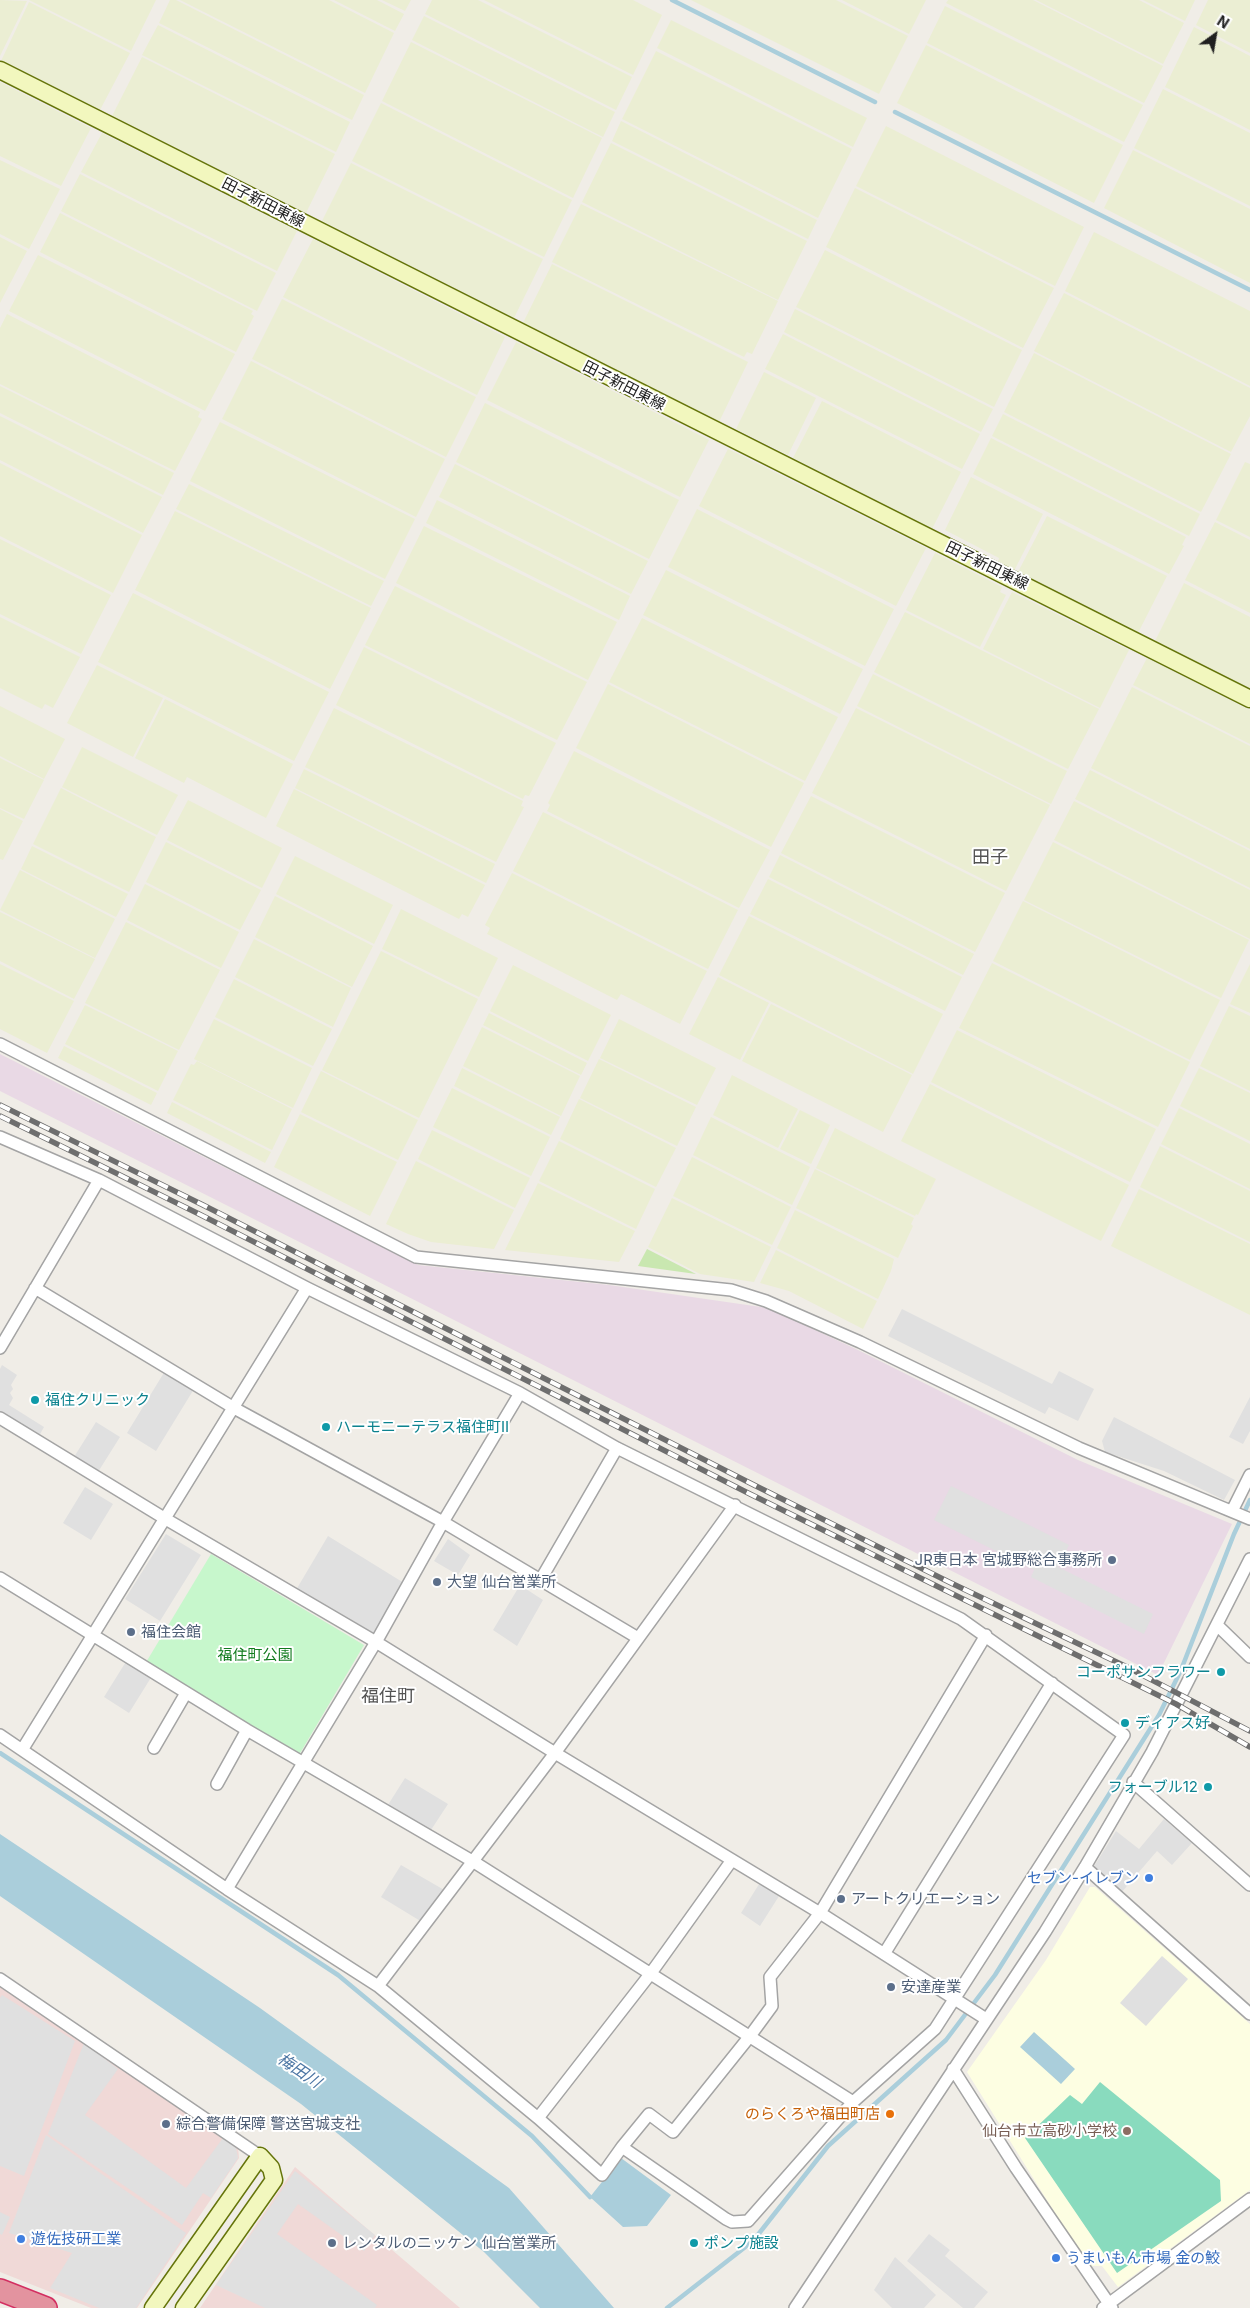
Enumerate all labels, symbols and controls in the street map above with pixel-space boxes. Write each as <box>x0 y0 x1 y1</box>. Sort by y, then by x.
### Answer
north arrow <box>1190 10 1240 60</box>
text: N <box>1214 12 1232 32</box>
street label: 田子新田東線 <box>219 175 307 231</box>
street label: 田子新田東線 <box>580 358 668 414</box>
street label: 田子新田東線 <box>943 538 1031 594</box>
district label: 田子 <box>972 847 1008 869</box>
place label: 福住クリニック <box>45 1391 150 1409</box>
marker: 福住クリニック <box>29 1394 41 1406</box>
place label: ハーモニーテラス福住町Ⅱ <box>336 1418 509 1436</box>
marker: ハーモニーテラス福住町Ⅱ <box>320 1421 332 1433</box>
place label: JR東日本 宮城野総合事務所 <box>915 1551 1102 1569</box>
marker: JR東日本 宮城野総合事務所 <box>1106 1554 1118 1566</box>
place label: 大望 仙台営業所 <box>447 1573 556 1591</box>
marker: 大望 仙台営業所 <box>431 1576 443 1588</box>
place label: 福住会館 <box>141 1623 201 1641</box>
marker: 福住会館 <box>125 1626 137 1638</box>
park label: 福住町公園 <box>218 1646 292 1664</box>
place label: コーポサンフラワー <box>1076 1663 1211 1681</box>
marker: コーポサンフラワー <box>1215 1666 1227 1678</box>
district label: 福住町 <box>361 1686 415 1708</box>
place label: ディアス好 <box>1135 1714 1210 1732</box>
marker: ディアス好 <box>1119 1717 1131 1729</box>
place label: フォーブル12 <box>1108 1778 1198 1796</box>
marker: フォーブル12 <box>1202 1781 1214 1793</box>
place label: セブン-イレブン <box>1027 1869 1139 1887</box>
marker: セブン-イレブン <box>1143 1872 1155 1884</box>
place label: アートクリエーション <box>851 1890 1000 1908</box>
marker: アートクリエーション <box>835 1893 847 1905</box>
place label: 安達産業 <box>901 1978 961 1996</box>
marker: 安達産業 <box>885 1981 897 1993</box>
water label: 梅田川 <box>274 2050 324 2092</box>
place label: のらくろや福田町店 <box>745 2105 880 2123</box>
marker: のらくろや福田町店 <box>884 2108 896 2120</box>
place label: 綜合警備保障 警送宮城支社 <box>176 2115 360 2133</box>
marker: 綜合警備保障 警送宮城支社 <box>160 2118 172 2130</box>
place label: 仙台市立高砂小学校 <box>982 2122 1117 2140</box>
marker: 仙台市立高砂小学校 <box>1121 2125 1133 2137</box>
place label: 遊佐技研工業 <box>31 2230 121 2248</box>
marker: 遊佐技研工業 <box>15 2233 27 2245</box>
place label: レンタルのニッケン 仙台営業所 <box>342 2234 556 2252</box>
place label: ポンプ施設 <box>704 2234 779 2252</box>
marker: レンタルのニッケン 仙台営業所 <box>326 2237 338 2249</box>
marker: ポンプ施設 <box>688 2237 700 2249</box>
place label: うまいもん市場 金の鮫 <box>1066 2249 1220 2267</box>
marker: うまいもん市場 金の鮫 <box>1050 2252 1062 2264</box>

